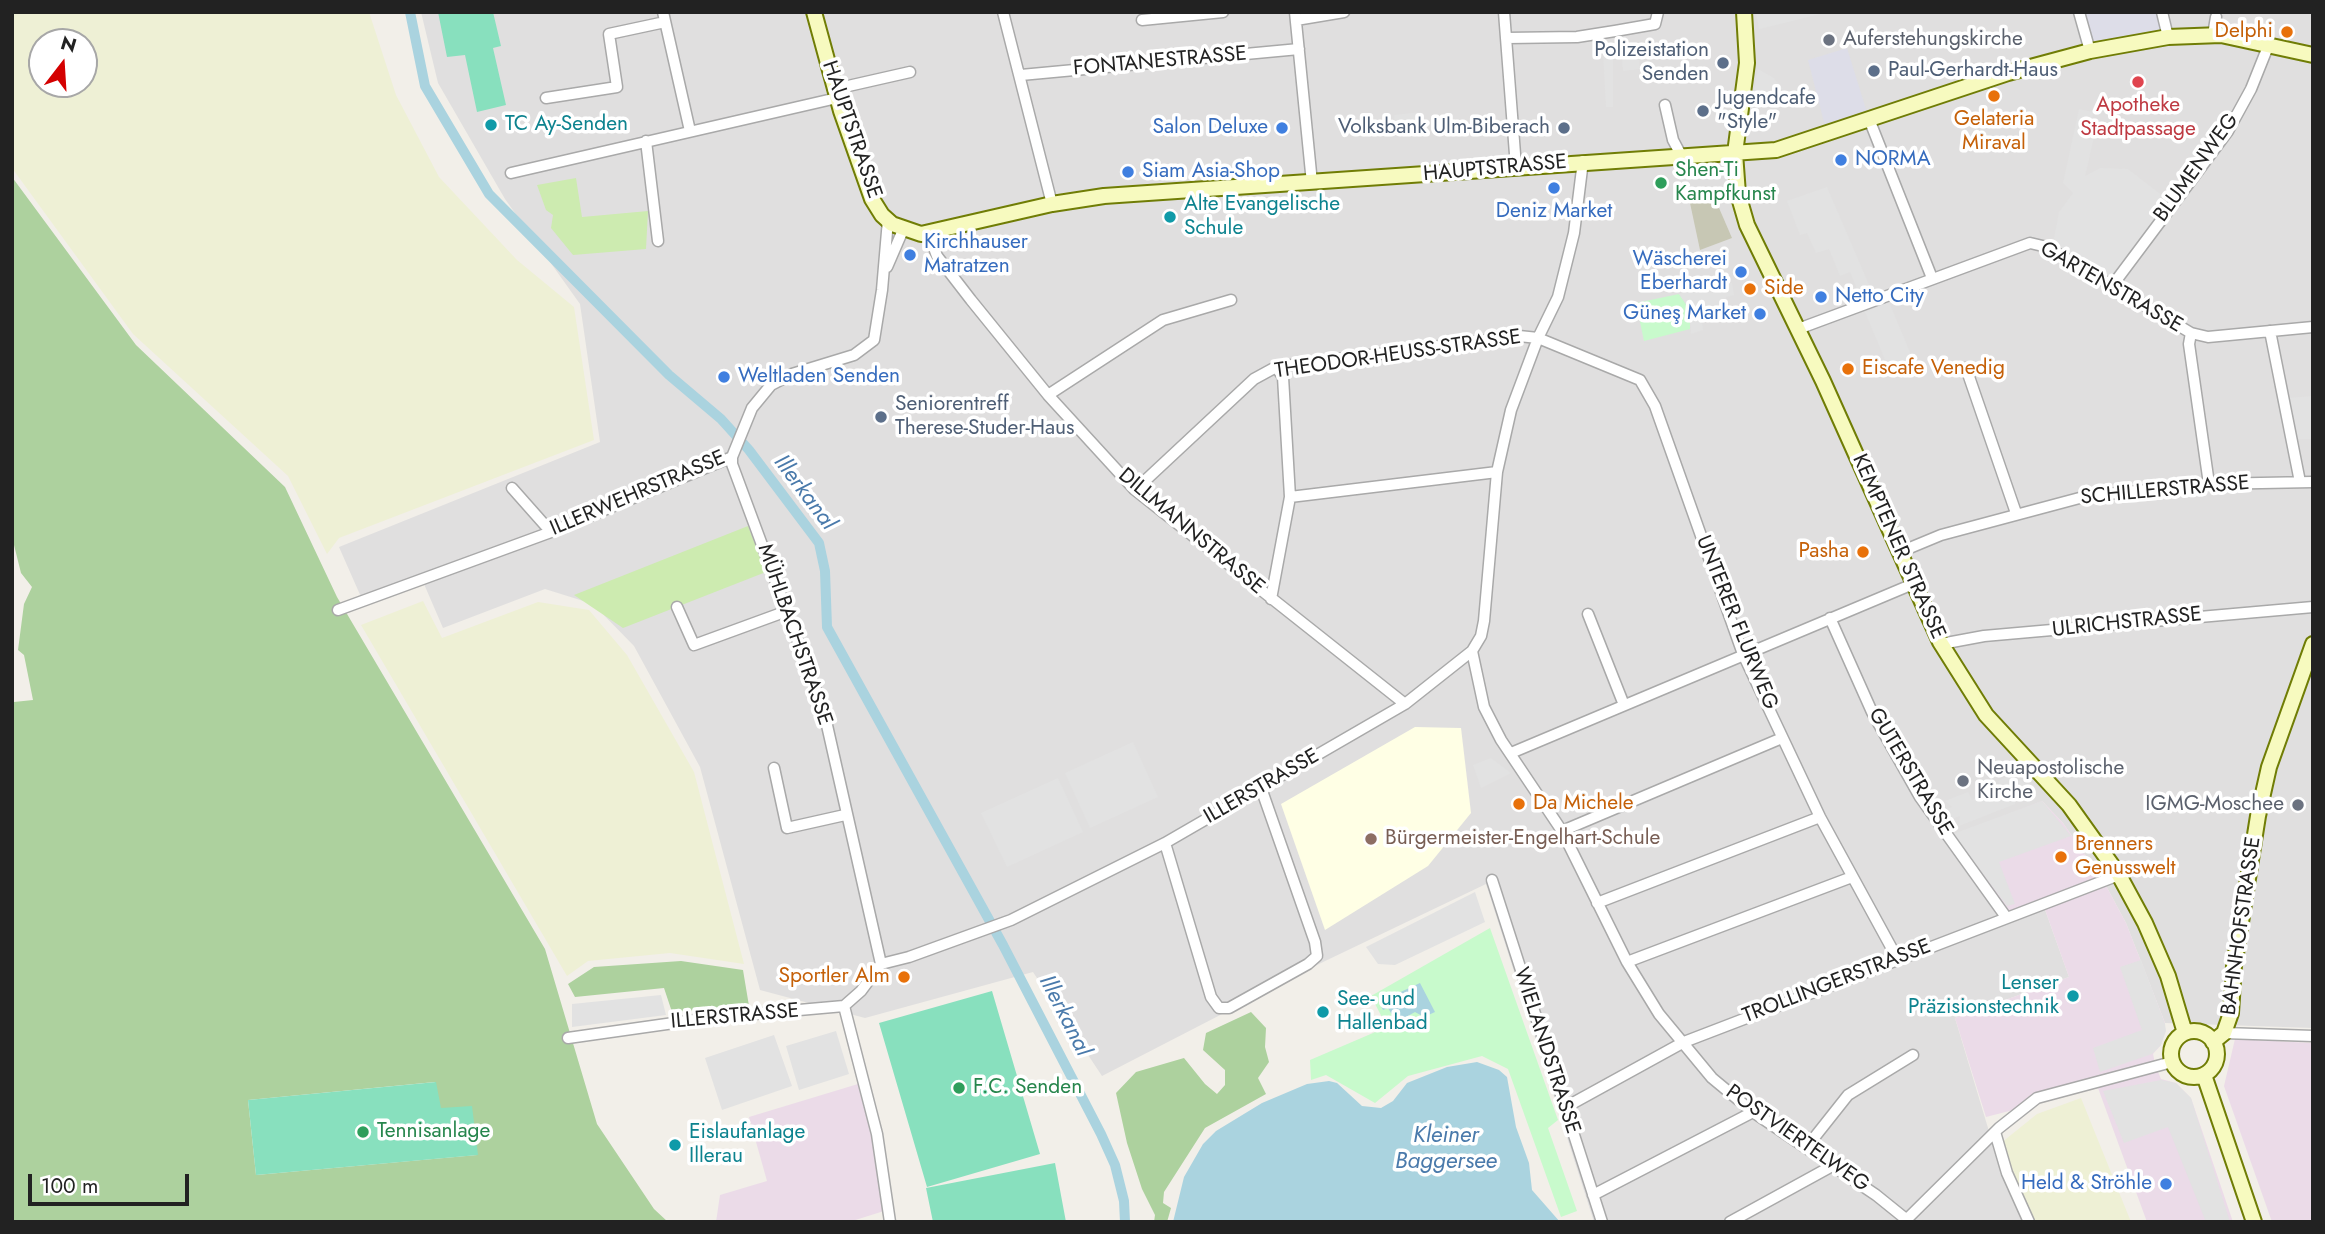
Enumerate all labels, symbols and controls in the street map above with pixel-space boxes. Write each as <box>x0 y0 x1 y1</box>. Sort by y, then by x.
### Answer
place label: Delphi <box>2215 19 2273 45</box>
marker: Delphi <box>2279 24 2295 40</box>
place label: Auferstehungskirche <box>1843 27 2023 53</box>
north arrow <box>28 28 98 98</box>
text: N <box>58 29 80 59</box>
marker: Auferstehungskirche <box>1821 32 1837 48</box>
place label: Polizeistation Senden <box>1594 38 1709 88</box>
street label: FONTANESTRASSE <box>1072 42 1248 82</box>
marker: Polizeistation Senden <box>1715 55 1731 71</box>
street label: HAUPTSTRASSE <box>816 58 886 202</box>
place label: Paul-Gerhardt-Haus <box>1888 58 2058 84</box>
marker: Paul-Gerhardt-Haus <box>1866 63 1882 79</box>
marker: Apotheke Stadtpassage <box>2130 74 2146 90</box>
place label: Jugendcafe "Style" <box>1717 86 1816 136</box>
marker: Gelateria Miraval <box>1986 88 2002 104</box>
place label: Apotheke Stadtpassage <box>2080 93 2196 143</box>
marker: Jugendcafe "Style" <box>1695 103 1711 119</box>
place label: Gelateria Miraval <box>1954 107 2034 157</box>
street label: BLUMENWEG <box>2149 109 2245 227</box>
place label: TC Ay-Senden <box>505 112 628 138</box>
place label: Salon Deluxe <box>1153 115 1268 141</box>
place label: Volksbank Ulm-Biberach <box>1338 115 1550 141</box>
marker: TC Ay-Senden <box>483 117 499 133</box>
marker: Salon Deluxe <box>1274 120 1290 136</box>
marker: Volksbank Ulm-Biberach <box>1556 120 1572 136</box>
place label: NORMA <box>1855 147 1930 173</box>
street label: HAUPTSTRASSE <box>1422 150 1568 188</box>
marker: NORMA <box>1833 152 1849 168</box>
place label: Shen-Ti Kampfkunst <box>1675 158 1776 208</box>
place label: Siam Asia-Shop <box>1142 159 1280 185</box>
marker: Siam Asia-Shop <box>1120 164 1136 180</box>
marker: Shen-Ti Kampfkunst <box>1653 175 1669 191</box>
marker: Deniz Market <box>1546 180 1562 196</box>
place label: Alte Evangelische Schule <box>1184 192 1340 242</box>
place label: Deniz Market <box>1496 199 1612 225</box>
marker: Alte Evangelische Schule <box>1162 209 1178 225</box>
place label: Kirchhauser Matratzen <box>924 230 1028 280</box>
street label: GARTENSTRASSE <box>2035 237 2187 339</box>
marker: Kirchhauser Matratzen <box>902 247 918 263</box>
place label: Wäscherei Eberhardt <box>1633 247 1727 297</box>
marker: Wäscherei Eberhardt <box>1733 264 1749 280</box>
place label: Side <box>1764 276 1804 302</box>
marker: Side <box>1742 281 1758 297</box>
place label: Netto City <box>1835 284 1924 310</box>
marker: Netto City <box>1813 289 1829 305</box>
place label: Güneş Market <box>1623 301 1746 327</box>
marker: Güneş Market <box>1752 306 1768 322</box>
street label: THEODOR-HEUSS-STRASSE <box>1273 325 1523 385</box>
place label: Eiscafe Venedig <box>1862 356 2005 382</box>
marker: Eiscafe Venedig <box>1840 361 1856 377</box>
place label: Weltladen Senden <box>738 364 900 390</box>
marker: Weltladen Senden <box>716 369 732 385</box>
place label: Seniorentreff Therese-Studer-Haus <box>895 392 1075 442</box>
marker: Seniorentreff Therese-Studer-Haus <box>873 409 889 425</box>
street label: ILLERWEHRSTRASSE <box>547 446 729 542</box>
water label: Illerkanal <box>767 450 841 536</box>
street label: KEMPTENER STRASSE <box>1846 451 1950 643</box>
street label: DILLMANNSTRASSE <box>1113 463 1269 601</box>
street label: SCHILLERSTRASSE <box>2079 471 2251 511</box>
street label: UNTERER FLURWEG <box>1690 532 1782 714</box>
place label: Pasha <box>1798 539 1849 565</box>
street label: MÜHLBACHSTRASSE <box>751 541 837 729</box>
marker: Pasha <box>1855 544 1871 560</box>
street label: ULRICHSTRASSE <box>2051 603 2203 643</box>
street label: GUTERSTRASSE <box>1862 704 1958 840</box>
street label: ILLERSTRASSE <box>1200 744 1324 830</box>
place label: Neuapostolische Kirche <box>1977 756 2124 806</box>
marker: Neuapostolische Kirche <box>1955 773 1971 789</box>
place label: Da Michele <box>1533 791 1634 817</box>
place label: IGMG-Moschee <box>2145 792 2284 818</box>
marker: Da Michele <box>1511 796 1527 812</box>
marker: IGMG-Moschee <box>2290 797 2306 813</box>
place label: Bürgermeister-Engelhart-Schule <box>1385 826 1660 852</box>
marker: Bürgermeister-Engelhart-Schule <box>1363 831 1379 847</box>
place label: Brenners Genusswelt <box>2075 832 2176 882</box>
street label: BAHNHOFSTRASSE <box>2217 835 2267 1017</box>
marker: Brenners Genusswelt <box>2053 849 2069 865</box>
street label: TROLLINGERSTRASSE <box>1739 934 1935 1030</box>
place label: Sportler Alm <box>779 964 890 990</box>
street label: WIELANDSTRASSE <box>1507 965 1585 1137</box>
marker: Sportler Alm <box>896 969 912 985</box>
water label: Illerkanal <box>1032 971 1096 1061</box>
place label: Lenser Präzisionstechnik <box>1908 971 2059 1021</box>
place label: See- und Hallenbad <box>1337 987 1428 1037</box>
marker: Lenser Präzisionstechnik <box>2065 988 2081 1004</box>
street label: ILLERSTRASSE <box>670 999 800 1035</box>
marker: See- und Hallenbad <box>1315 1004 1331 1020</box>
place label: F.C. Senden <box>973 1075 1082 1101</box>
marker: F.C. Senden <box>951 1080 967 1096</box>
street label: POSTVIERTELWEG <box>1720 1080 1874 1198</box>
place label: Tennisanlage <box>377 1119 490 1145</box>
place label: Eislaufanlage Illerau <box>689 1120 805 1170</box>
water label: Kleiner Baggersee <box>1395 1122 1497 1176</box>
marker: Tennisanlage <box>355 1124 371 1140</box>
marker: Eislaufanlage Illerau <box>667 1137 683 1153</box>
scale bar <box>32 1160 192 1204</box>
text: 100 m <box>41 1171 98 1201</box>
place label: Held & Ströhle <box>2021 1171 2152 1197</box>
marker: Held & Ströhle <box>2158 1176 2174 1192</box>

